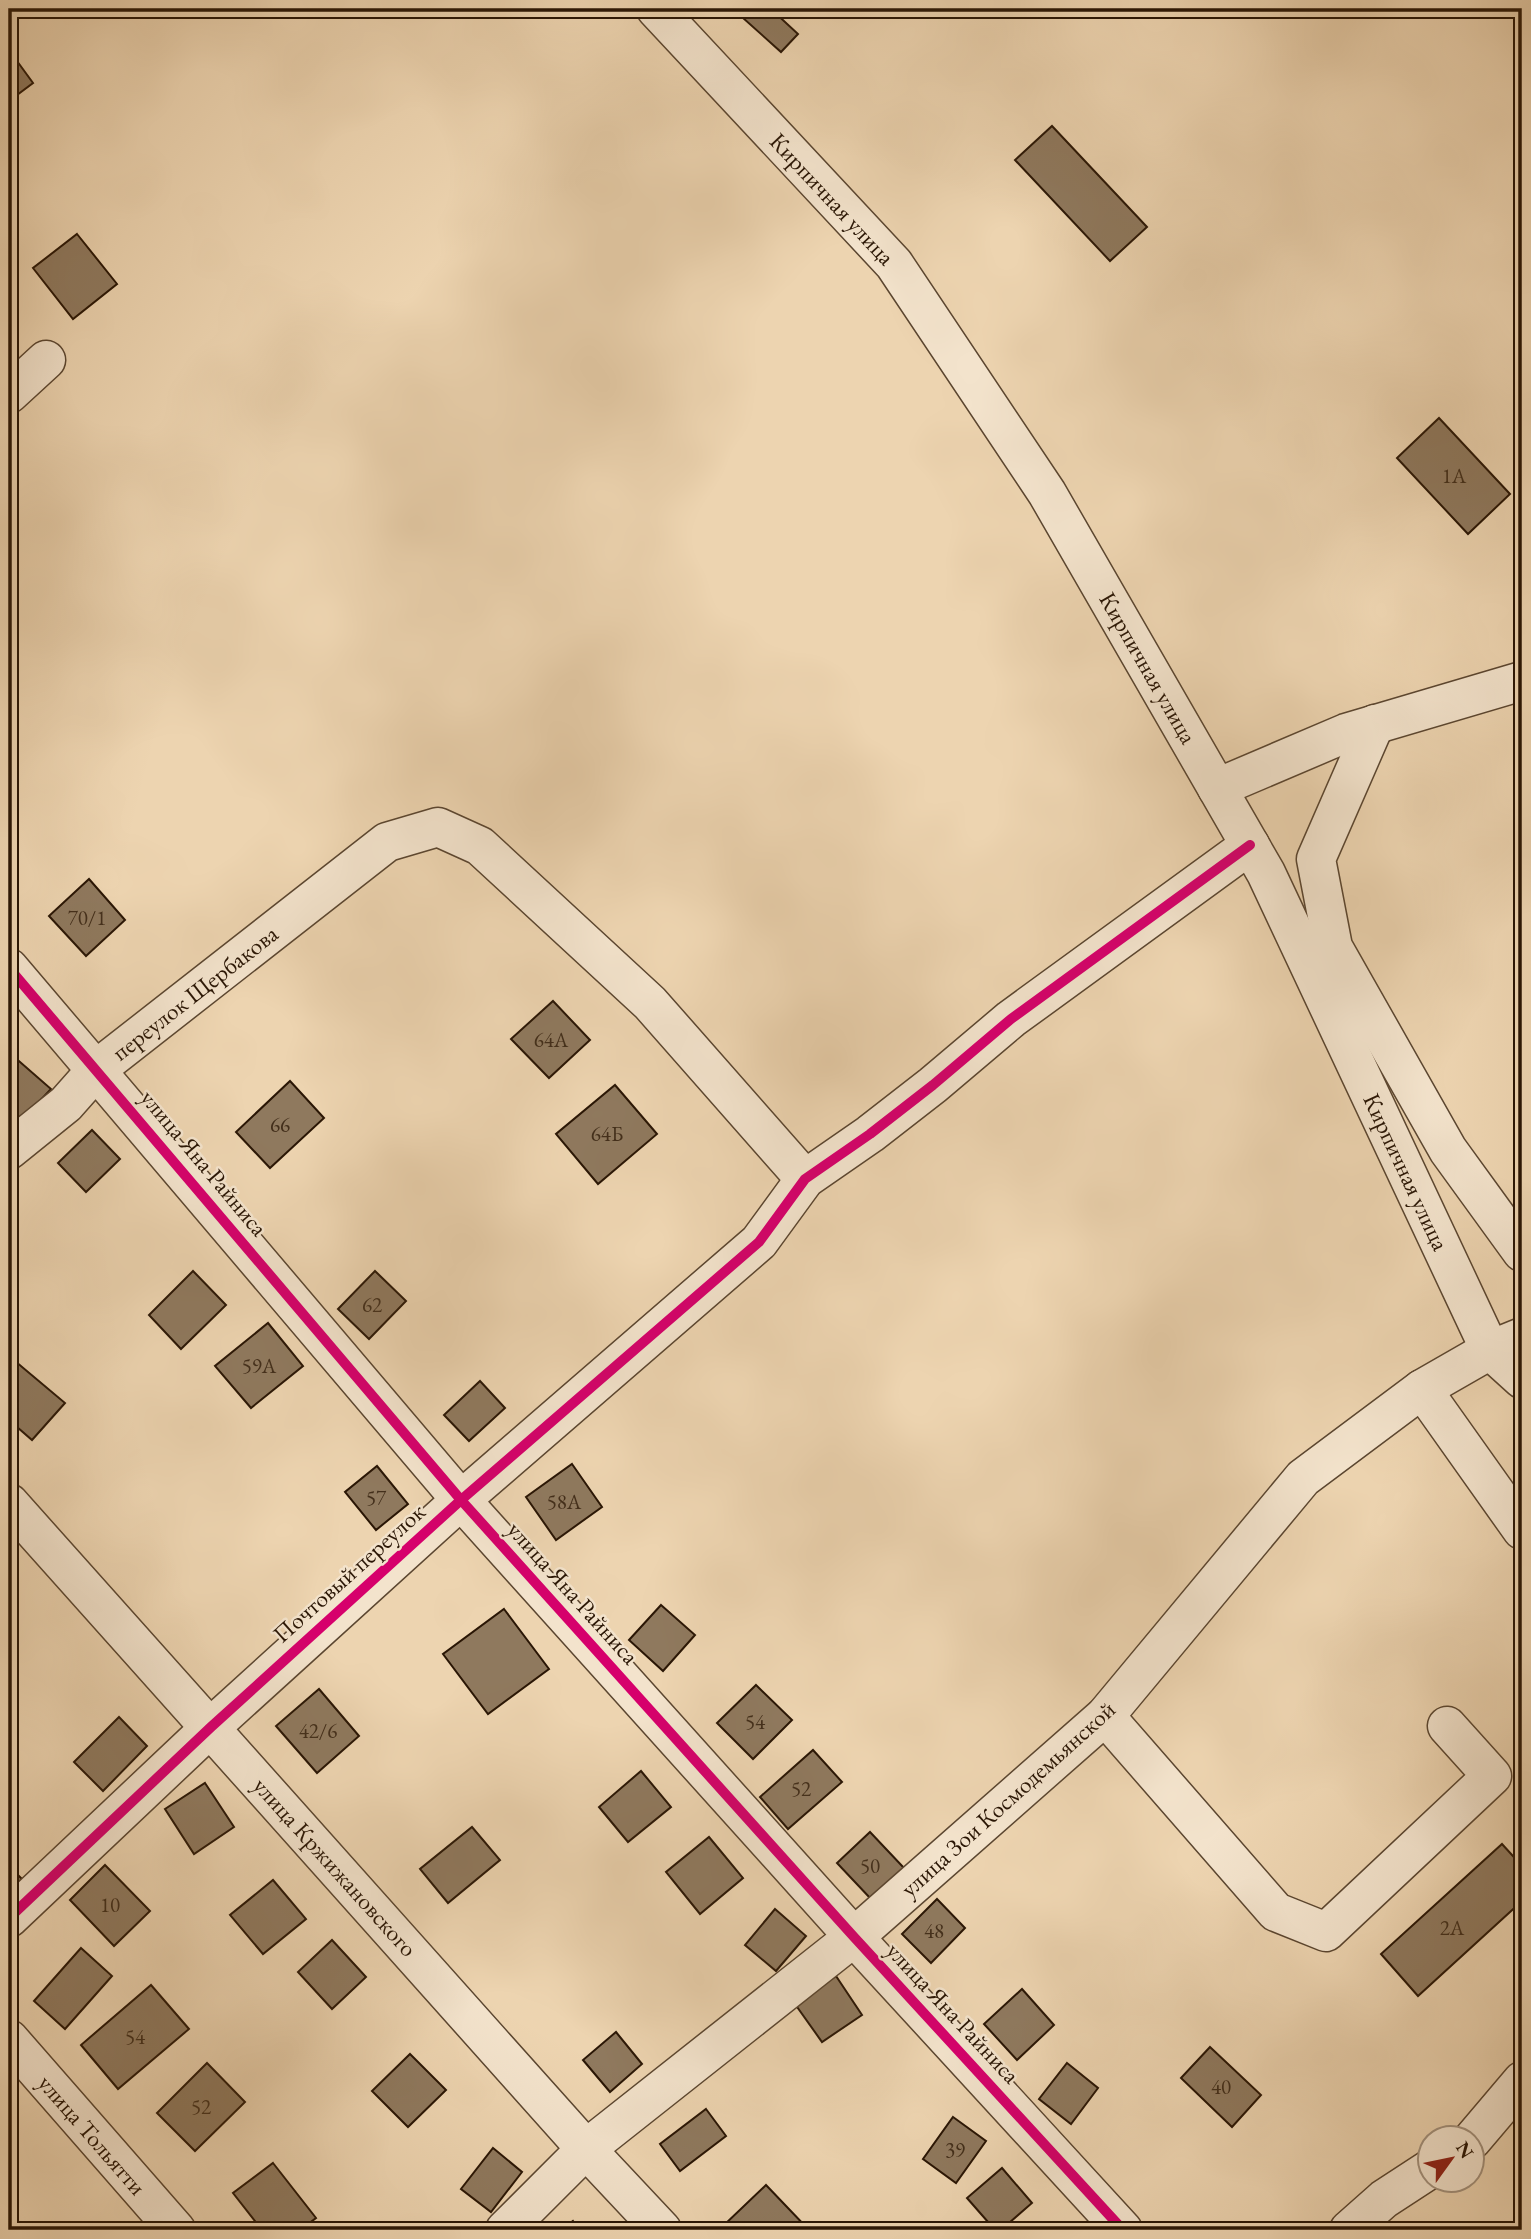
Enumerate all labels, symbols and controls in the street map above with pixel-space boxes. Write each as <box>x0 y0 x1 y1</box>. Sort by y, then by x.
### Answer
street label: Кирпичная улица <box>763 126 902 272</box>
house number: 1А <box>1442 462 1467 489</box>
street label: Кирпичная улица <box>1092 586 1205 750</box>
house number: 70/1 <box>68 904 106 931</box>
street label: переулок Щербакова <box>105 918 284 1067</box>
house number: 64А <box>534 1026 569 1053</box>
street label: улица Яна Райниса <box>134 1083 275 1243</box>
street label: Кирпичная улица <box>1356 1088 1457 1256</box>
house number: 66 <box>270 1111 290 1138</box>
house number: 64Б <box>591 1120 623 1147</box>
house number: 62 <box>362 1291 382 1318</box>
house number: 59А <box>242 1352 277 1379</box>
house number: 57 <box>366 1484 387 1511</box>
house number: 58А <box>547 1488 582 1515</box>
street label: Почтовый переулок <box>266 1496 432 1649</box>
street label: улица Яна Райниса <box>501 1515 646 1671</box>
street label: улица Зои Космодемьянской <box>894 1694 1122 1903</box>
house number: 54 <box>745 1708 766 1735</box>
house number: 42/6 <box>299 1717 337 1744</box>
street label: улица Кржижановского <box>246 1770 424 1963</box>
house number: 52 <box>791 1775 811 1802</box>
house number: 50 <box>860 1852 880 1879</box>
house number: 10 <box>100 1891 120 1918</box>
house number: 2А <box>1440 1914 1465 1941</box>
house number: 48 <box>924 1917 944 1944</box>
street label: улица Яна Райниса <box>880 1935 1027 2090</box>
house number: 54 <box>125 2023 146 2050</box>
street label: улица Тольятти <box>31 2068 153 2202</box>
house number: 40 <box>1211 2073 1231 2100</box>
house number: 52 <box>191 2093 211 2120</box>
north arrow <box>1416 2124 1486 2194</box>
house number: 39 <box>945 2136 965 2163</box>
text: N <box>1450 2137 1480 2164</box>

